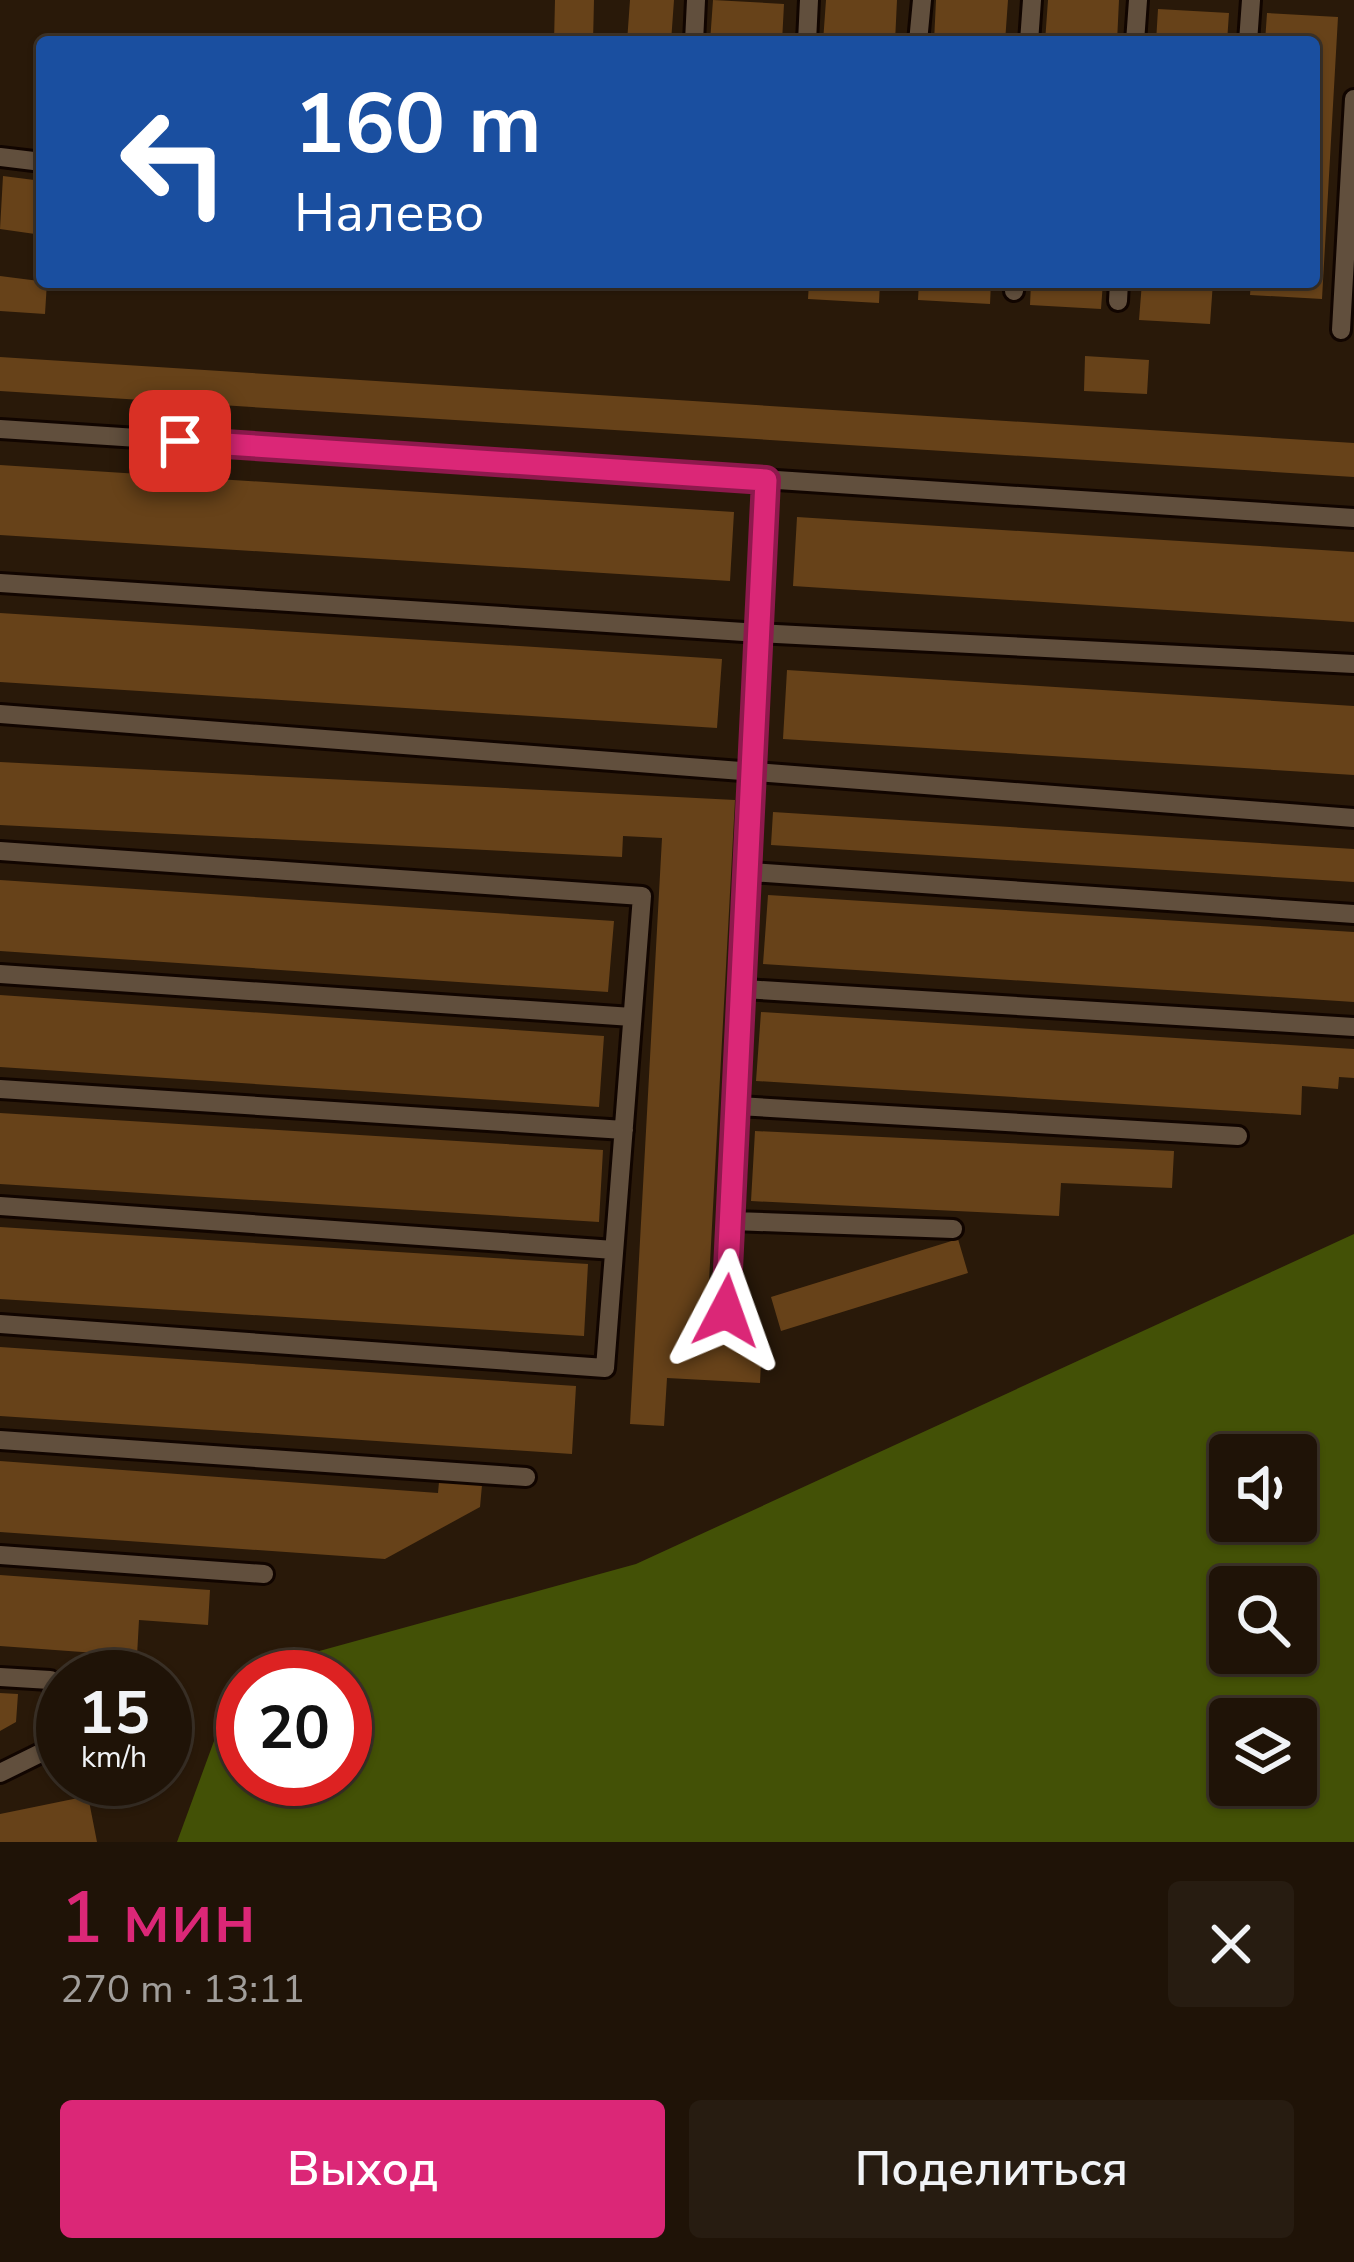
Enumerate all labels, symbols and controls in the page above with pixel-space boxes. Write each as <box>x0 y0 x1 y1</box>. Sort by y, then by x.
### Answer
text: 160 m <box>294 67 542 182</box>
icon: left <box>96 84 252 240</box>
text: Налево <box>294 176 485 250</box>
pin <box>129 390 231 492</box>
icon: arrive <box>147 408 213 474</box>
position arrow <box>663 1248 789 1374</box>
map controls <box>1209 1434 1317 1806</box>
button: sound <box>1209 1434 1317 1542</box>
button: search <box>1209 1566 1317 1674</box>
speed limit sign: 20 <box>216 1650 372 1806</box>
text: 15 <box>78 1672 150 1754</box>
button: layers <box>1209 1698 1317 1806</box>
text: km/h <box>81 1737 147 1778</box>
text: 1 мин <box>60 1869 256 1967</box>
button: close <box>1168 1881 1294 2007</box>
text: 270 m · 13:11 <box>60 1963 305 2016</box>
button: Выход <box>60 2100 665 2238</box>
button: Поделиться <box>689 2100 1294 2238</box>

